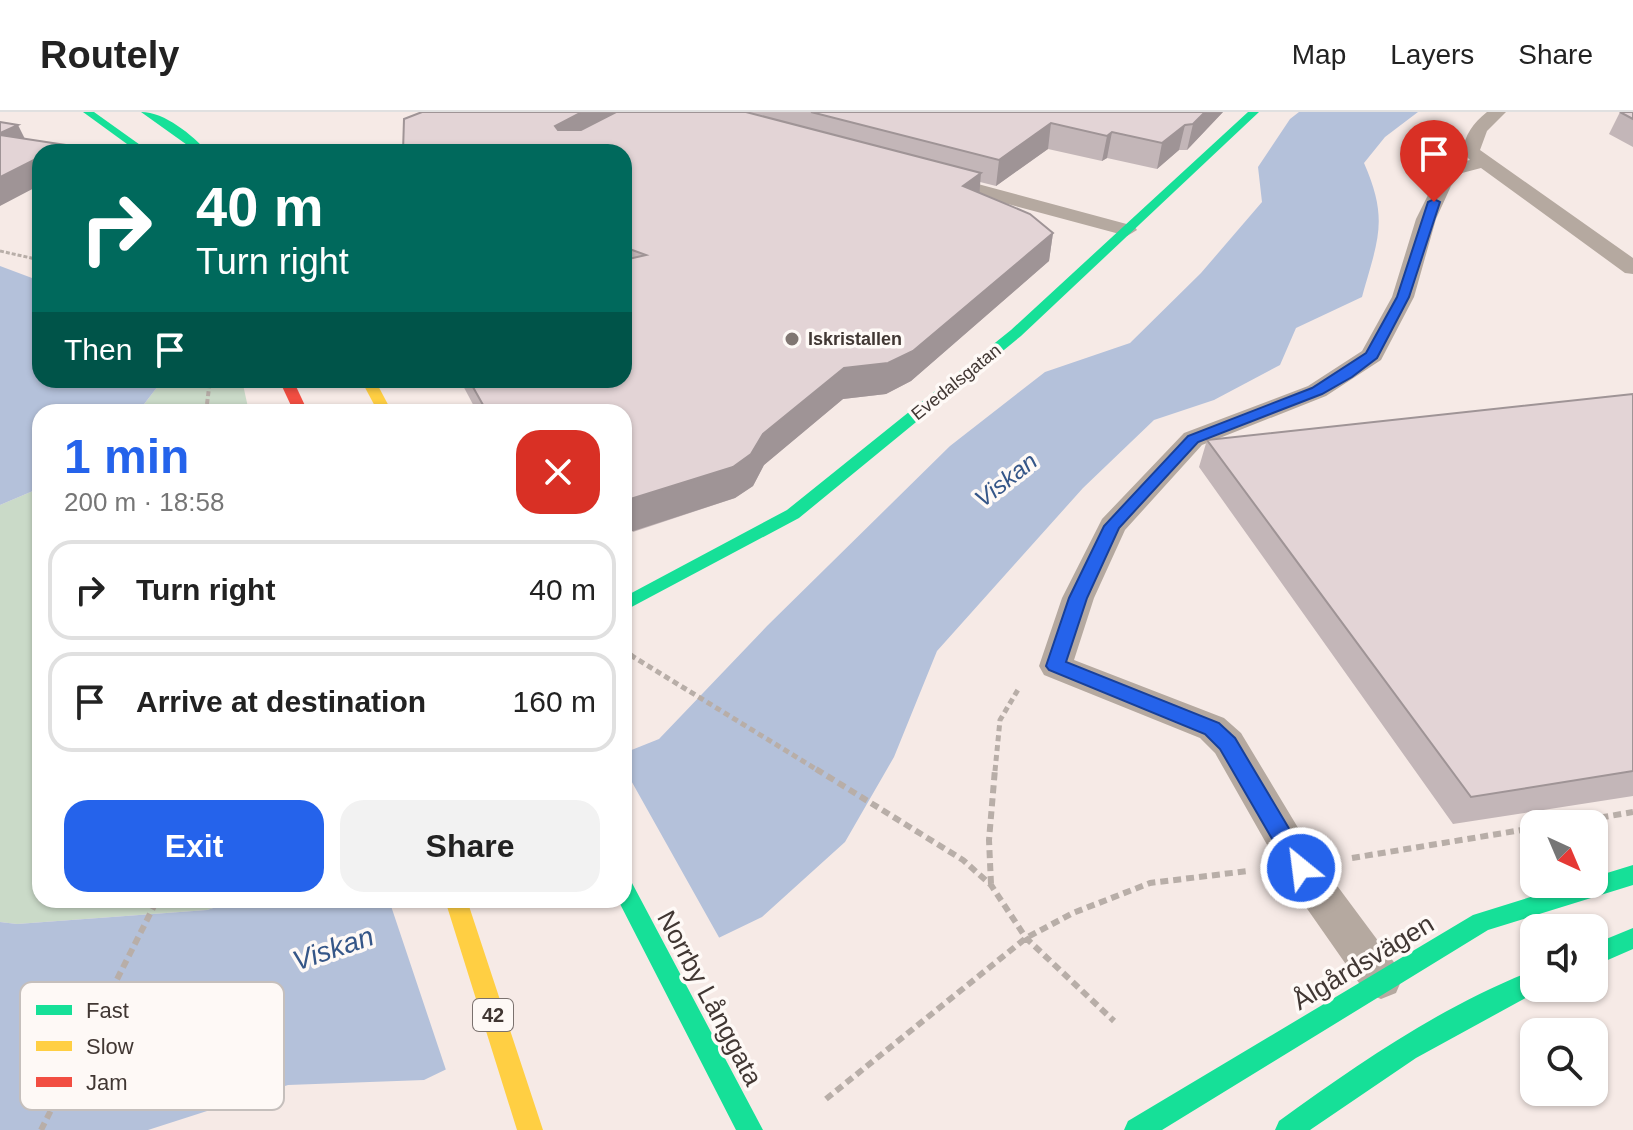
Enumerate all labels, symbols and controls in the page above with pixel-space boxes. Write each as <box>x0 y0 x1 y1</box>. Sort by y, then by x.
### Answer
text: Routely <box>40 34 179 76</box>
text: Map <box>1292 39 1346 70</box>
text: Layers <box>1390 39 1474 70</box>
text: Share <box>1518 39 1593 70</box>
pin <box>1400 120 1468 202</box>
icon: arrive <box>1412 132 1456 176</box>
text: 40 m <box>196 175 324 238</box>
icon: right <box>64 176 168 280</box>
text: Turn right <box>196 241 349 282</box>
icon: arrive <box>148 328 192 372</box>
place label: Iskristallen <box>808 329 902 349</box>
marker: Iskristallen <box>783 330 801 348</box>
text: Then <box>64 333 132 366</box>
street label: Evedalsgatan <box>907 340 1005 424</box>
text: 1 min <box>64 430 189 483</box>
button: close <box>516 430 600 514</box>
water label: Viskan <box>969 447 1042 512</box>
text: 200 m · 18:58 <box>64 487 224 517</box>
icon: right <box>68 568 112 612</box>
text: Turn right <box>136 573 275 606</box>
text: 40 m <box>529 573 596 606</box>
icon: arrive <box>68 680 112 724</box>
text: Arrive at destination <box>136 685 426 718</box>
text: 160 m <box>513 685 596 718</box>
button: Exit <box>64 800 324 892</box>
button: Share <box>340 800 600 892</box>
north arrow <box>1520 810 1608 898</box>
map controls <box>1520 810 1608 1106</box>
position arrow <box>1259 826 1343 910</box>
street label: Norrby Långgata <box>651 905 769 1091</box>
street label: Ålgårdsvägen <box>1287 908 1439 1016</box>
button: sound <box>1520 914 1608 1002</box>
water label: Viskan <box>289 920 378 977</box>
legend <box>20 982 284 1110</box>
text: Fast <box>86 998 129 1023</box>
road number: 42 <box>473 999 513 1031</box>
button: search <box>1520 1018 1608 1106</box>
text: Slow <box>86 1034 134 1059</box>
text: Jam <box>86 1070 128 1095</box>

